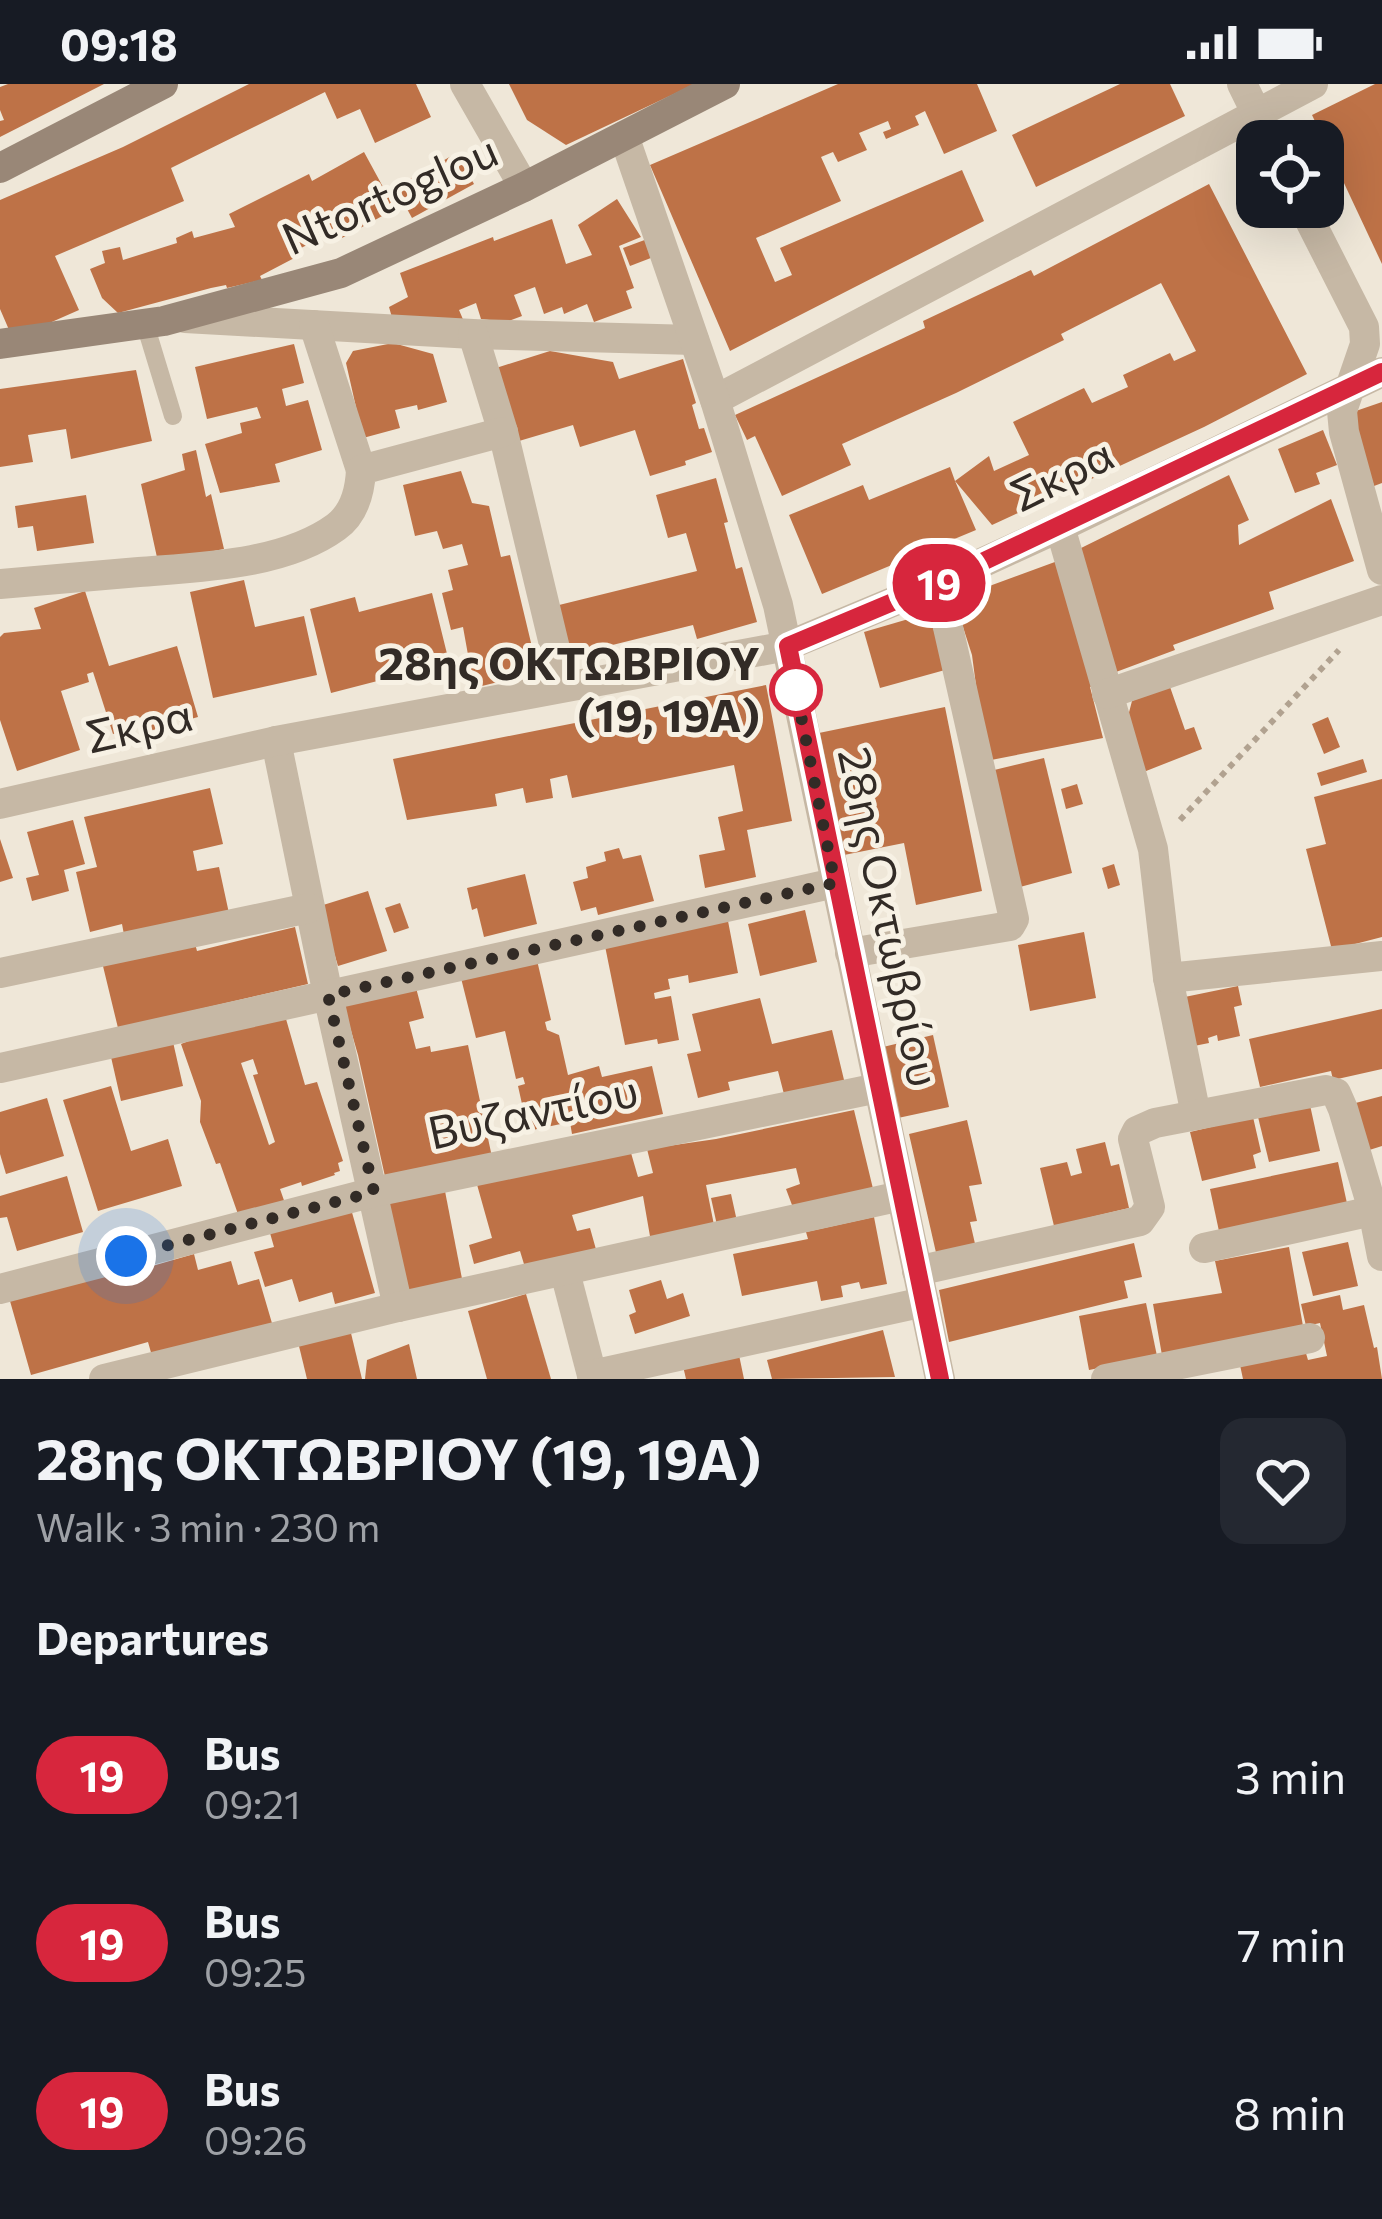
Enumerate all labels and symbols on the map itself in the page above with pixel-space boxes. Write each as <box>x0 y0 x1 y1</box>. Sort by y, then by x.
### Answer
street label: Ntortoglou <box>273 121 505 265</box>
street label: Σκρα <box>1001 424 1121 521</box>
line badge: 19 <box>885 544 993 622</box>
place label: 28ης ΟΚΤΩΒΡΙΟΥ (19, 19Α) <box>379 634 760 741</box>
marker: 28ης ΟΚΤΩΒΡΙΟΥ (19, 19Α) <box>771 665 821 715</box>
street label: Σκρα <box>80 685 197 762</box>
street label: 28ης Οκτωβρίου <box>829 742 954 1091</box>
street label: Βυζαντίου <box>423 1061 642 1159</box>
your location <box>96 1226 156 1286</box>

